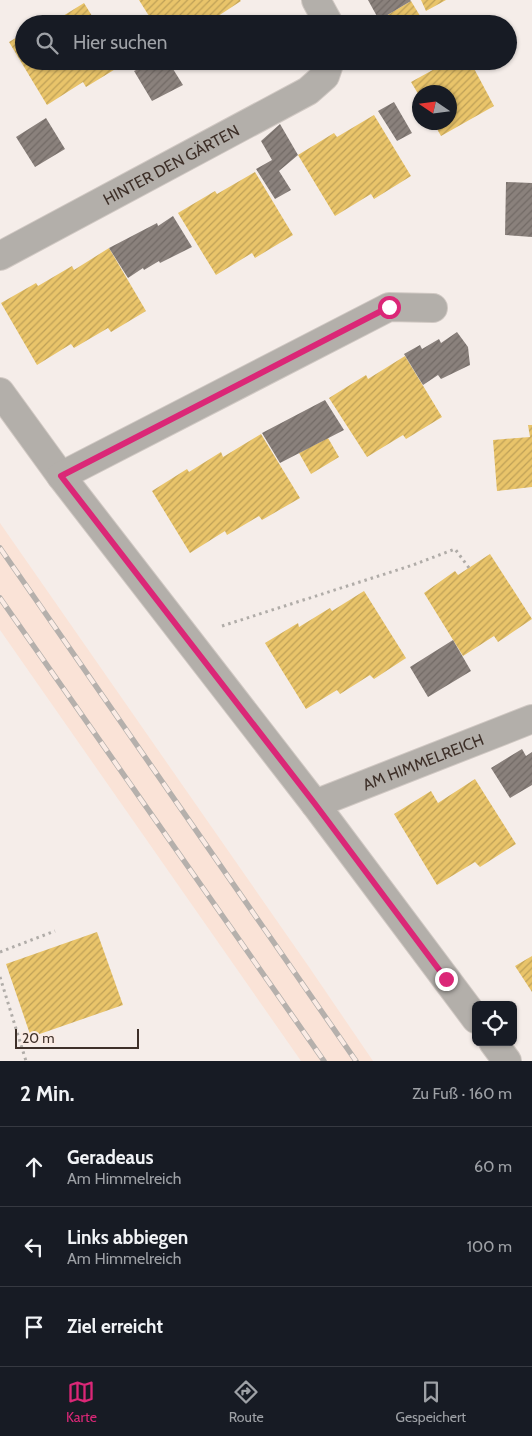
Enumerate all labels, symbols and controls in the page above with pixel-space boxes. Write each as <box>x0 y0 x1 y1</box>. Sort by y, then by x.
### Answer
search box <box>15 15 517 70</box>
icon: search <box>33 29 61 57</box>
text: Hier suchen <box>73 31 167 54</box>
north arrow <box>412 85 457 130</box>
street label: HINTER DEN GÄRTEN <box>100 120 242 209</box>
route start <box>378 296 401 319</box>
street label: AM HIMMELREICH <box>360 729 486 794</box>
route end <box>435 968 458 991</box>
map controls <box>472 1001 517 1046</box>
button: locate <box>472 1001 517 1046</box>
scale bar <box>15 1026 139 1049</box>
text: 20 m <box>22 1029 55 1047</box>
text: 2 Min. <box>20 1081 74 1106</box>
text: Zu Fuß · 160 m <box>412 1084 512 1103</box>
text: Geradeaus <box>67 1146 153 1169</box>
icon: ahead <box>20 1153 48 1181</box>
text: 60 m <box>474 1157 512 1176</box>
text: Am Himmelreich <box>67 1169 181 1188</box>
text: Links abbiegen <box>67 1226 188 1249</box>
icon: left <box>20 1233 48 1261</box>
text: 100 m <box>467 1237 512 1256</box>
text: Am Himmelreich <box>67 1249 181 1268</box>
icon: arrive <box>20 1313 48 1341</box>
text: Ziel erreicht <box>67 1315 163 1338</box>
tab: Karte <box>66 1378 97 1426</box>
tab: Route <box>229 1378 264 1426</box>
tab: Gespeichert <box>396 1378 466 1426</box>

